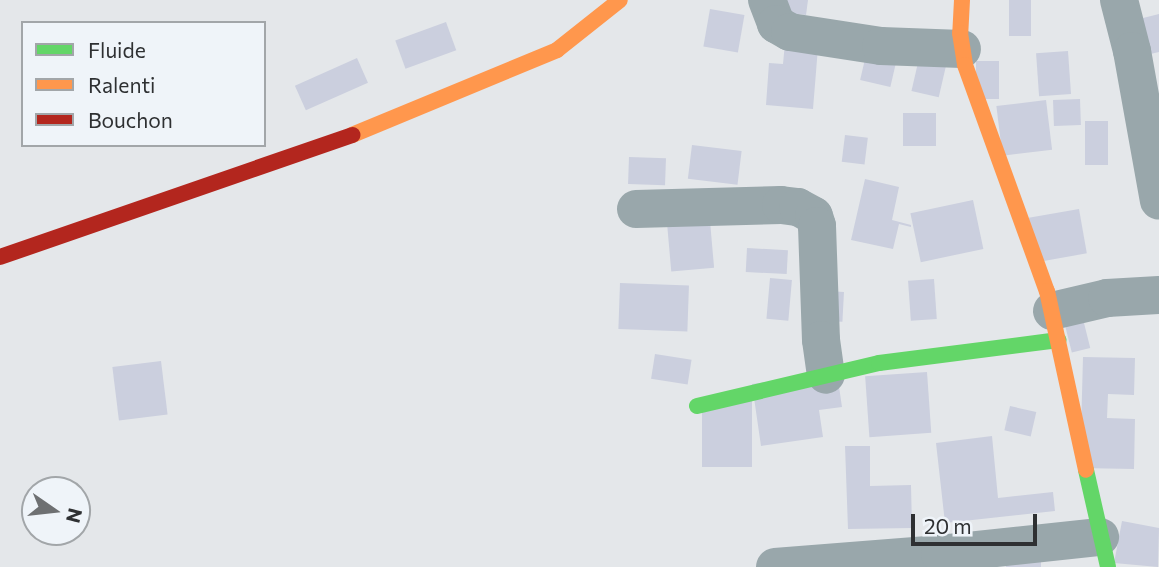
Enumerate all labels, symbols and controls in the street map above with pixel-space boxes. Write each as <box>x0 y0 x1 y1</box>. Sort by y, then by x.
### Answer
legend <box>21 21 266 147</box>
text: Fluide <box>88 37 146 62</box>
text: Ralenti <box>88 72 155 97</box>
text: Bouchon <box>88 107 173 132</box>
north arrow <box>21 476 91 546</box>
scale bar <box>914 500 1040 544</box>
text: N <box>62 506 88 525</box>
text: 20 m <box>924 513 972 538</box>

